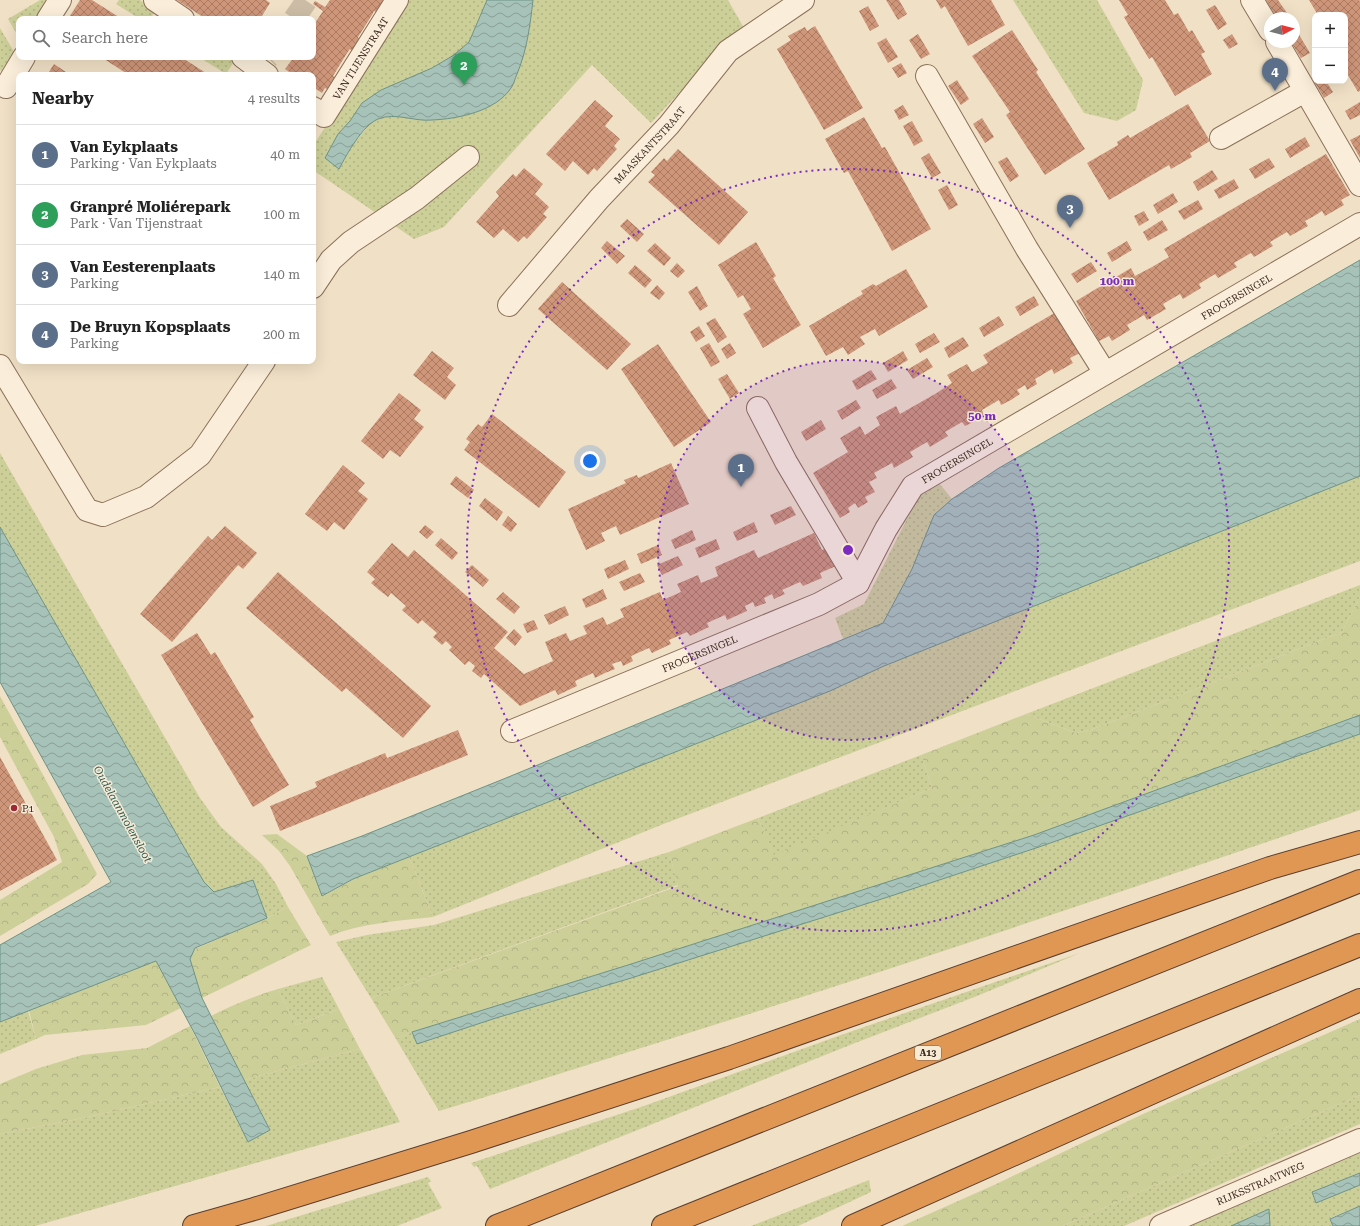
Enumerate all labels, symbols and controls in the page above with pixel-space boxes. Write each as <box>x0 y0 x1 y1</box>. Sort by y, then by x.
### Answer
north arrow <box>1264 12 1300 48</box>
map controls <box>1312 12 1348 84</box>
button: + <box>1312 12 1348 48</box>
street label: VAN TIJENSTRAAT <box>331 15 391 101</box>
search box <box>16 16 316 60</box>
icon: search <box>30 27 52 49</box>
text: Search here <box>62 29 148 47</box>
button: − <box>1312 48 1348 84</box>
pin: 2 <box>451 52 477 85</box>
pin: 4 <box>1262 58 1288 91</box>
text: Nearby <box>32 88 94 108</box>
text: 4 results <box>248 91 300 106</box>
street label: MAASKANTSTRAAT <box>612 104 688 186</box>
text: Van Eykplaats <box>70 138 178 156</box>
text: 1 <box>41 147 49 162</box>
text: 40 m <box>270 147 300 162</box>
text: Parking · Van Eykplaats <box>70 156 217 171</box>
pin: 3 <box>1057 195 1083 228</box>
text: Granpré Moliérepark <box>70 198 231 216</box>
text: 2 <box>41 207 49 222</box>
text: 100 m <box>263 207 300 222</box>
text: Park · Van Tijenstraat <box>70 216 203 231</box>
text: Van Eesterenplaats <box>70 258 216 276</box>
text: 3 <box>41 267 49 282</box>
text: 140 m <box>263 267 300 282</box>
street label: FROGERSINGEL <box>1199 272 1274 322</box>
text: 100 m <box>1100 274 1135 288</box>
text: Parking <box>70 276 119 291</box>
text: De Bruyn Kopsplaats <box>70 318 230 336</box>
text: 4 <box>41 327 49 342</box>
text: 200 m <box>263 327 300 342</box>
text: Parking <box>70 336 119 351</box>
text: 50 m <box>968 409 996 423</box>
street label: FROGERSINGEL <box>920 436 995 486</box>
your location <box>580 451 600 471</box>
pin: 1 <box>728 454 754 487</box>
centre of rings <box>841 543 855 557</box>
street label: FROGERSINGEL <box>661 633 739 674</box>
water label: Oudelaanmolensloot <box>91 764 155 866</box>
marker: P1 <box>9 803 19 813</box>
place label: P1 <box>22 803 34 814</box>
road number: A13 <box>915 1046 941 1060</box>
street label: RIJKSSTRAATWEG <box>1215 1160 1306 1207</box>

